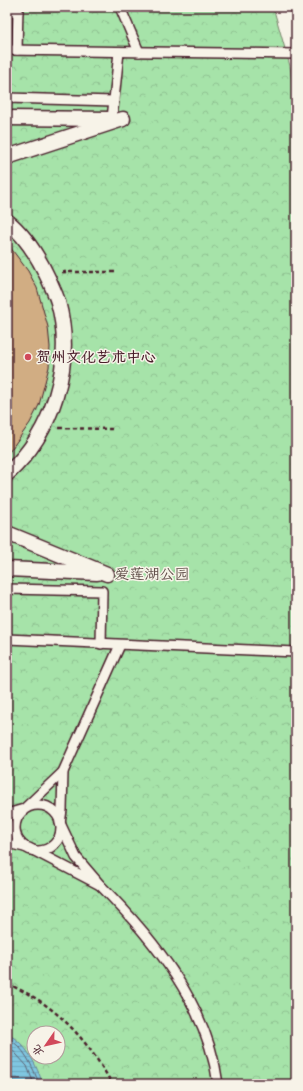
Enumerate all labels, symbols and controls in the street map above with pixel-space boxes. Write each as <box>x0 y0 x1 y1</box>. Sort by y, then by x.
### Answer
place label: 贺州文化艺术中心 <box>36 347 156 368</box>
marker: 贺州文化艺术中心 <box>23 352 33 362</box>
park label: 爱莲湖公园 <box>114 564 190 585</box>
north arrow <box>26 1025 66 1065</box>
text: 北 <box>29 1042 47 1059</box>

